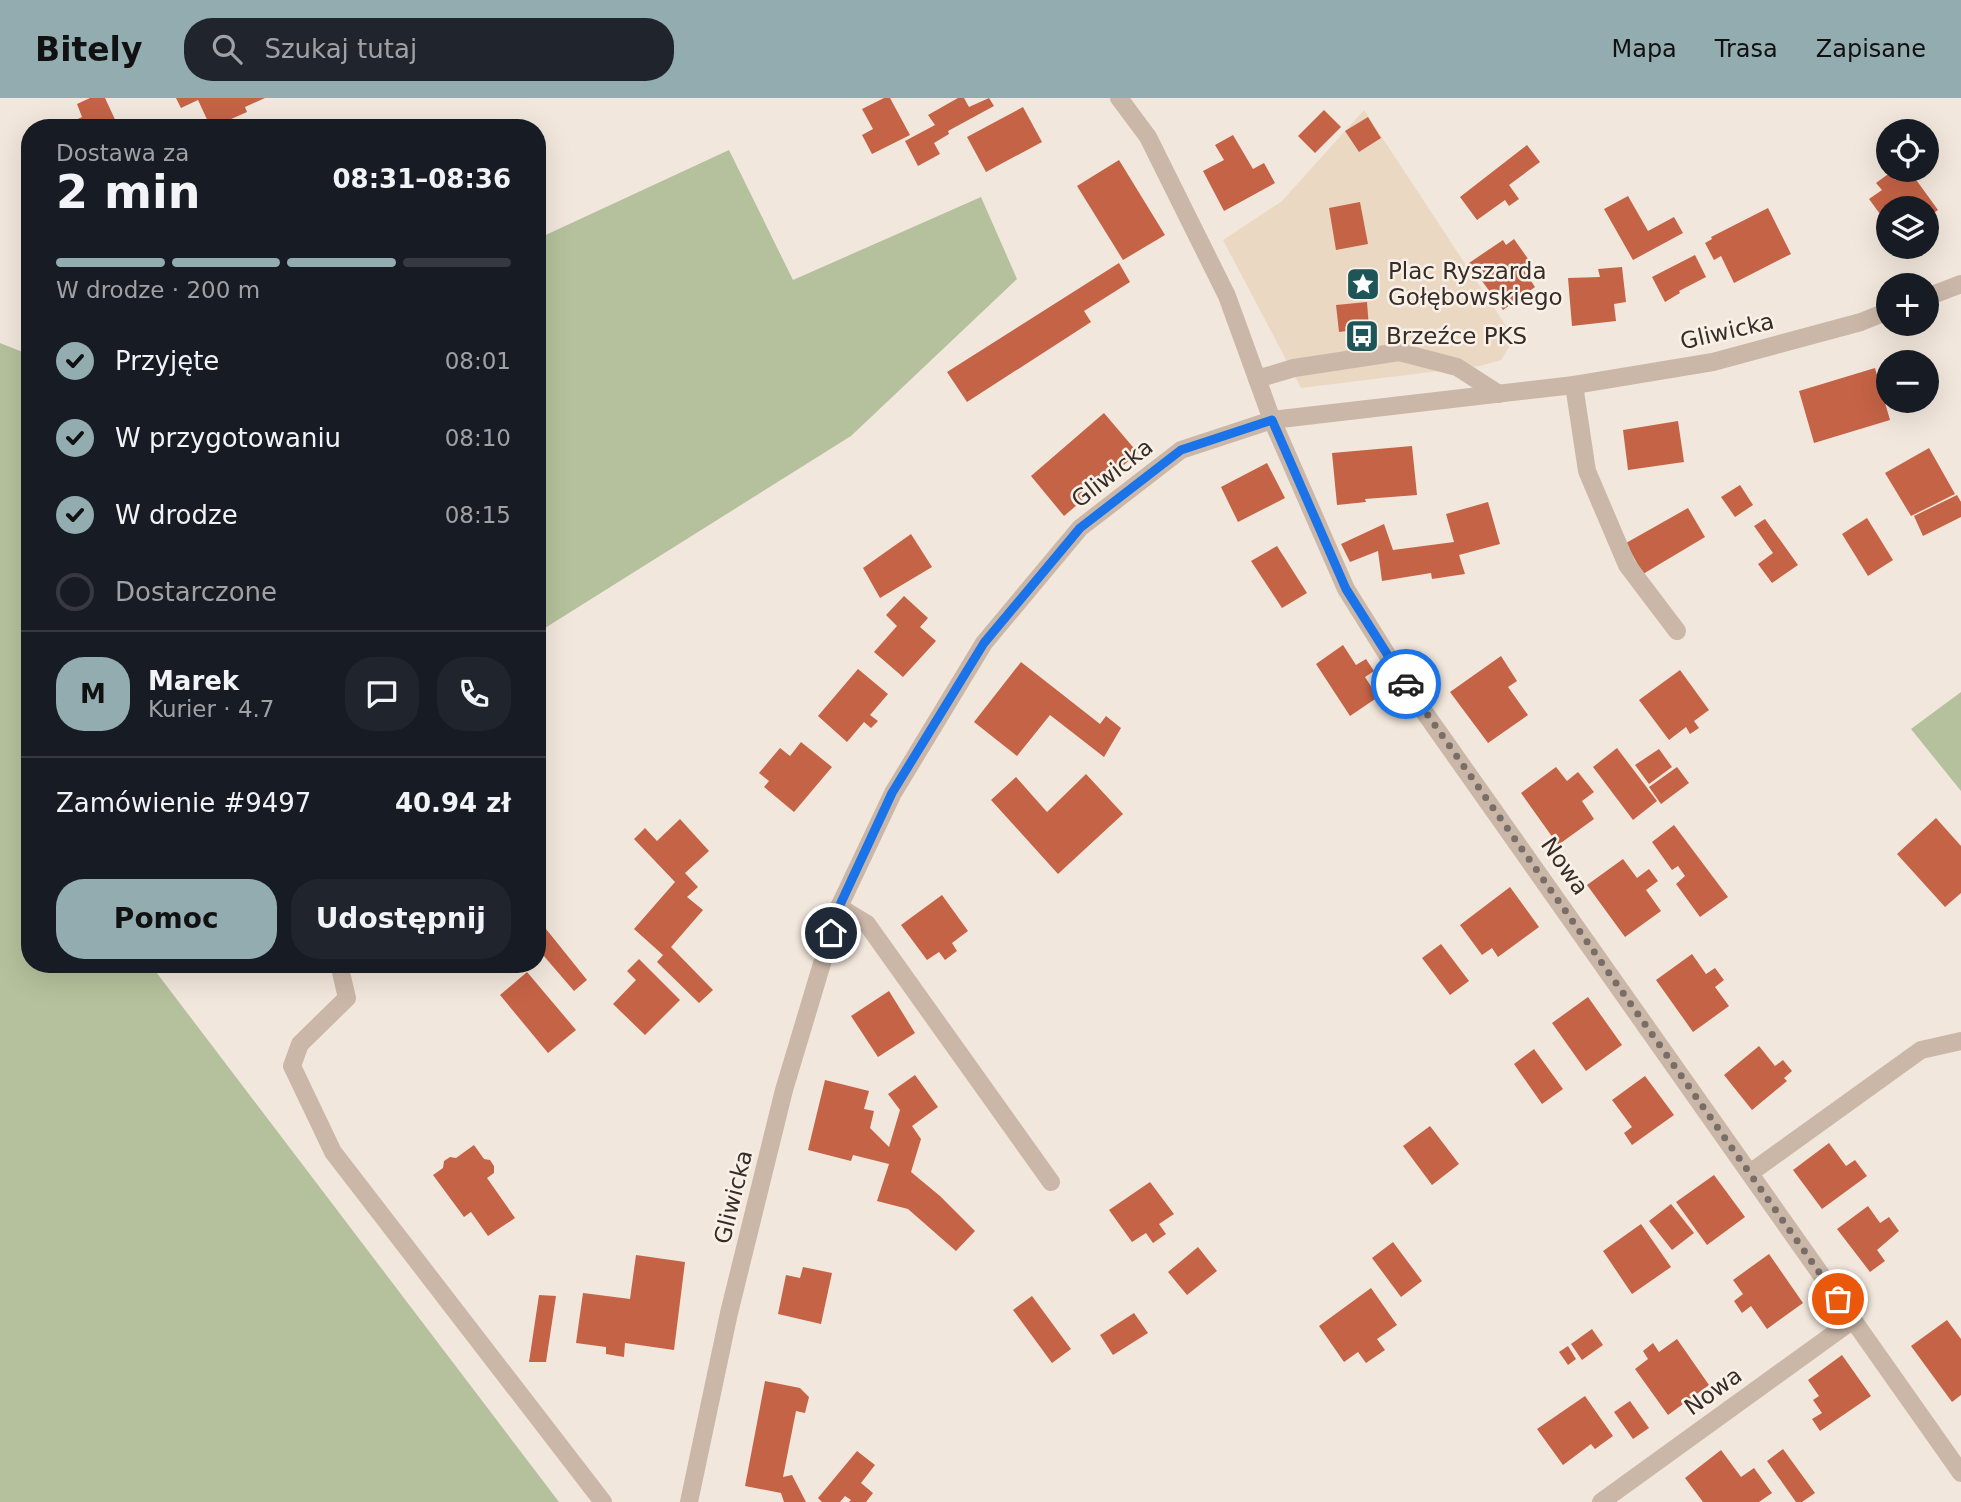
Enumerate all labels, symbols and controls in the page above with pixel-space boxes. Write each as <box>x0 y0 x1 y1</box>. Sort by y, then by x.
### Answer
search box <box>184 18 674 81</box>
text: Bitely <box>35 30 142 69</box>
icon: search <box>208 30 246 68</box>
text: Szukaj tutaj <box>264 34 417 64</box>
text: Mapa <box>1611 35 1677 63</box>
text: Trasa <box>1715 35 1778 63</box>
text: Zapisane <box>1816 35 1926 63</box>
map controls <box>1876 119 1939 413</box>
button: locate <box>1876 119 1939 182</box>
text: Dostawa za <box>56 140 189 166</box>
text: 08:31–08:36 <box>332 164 511 194</box>
text: 2 min <box>56 165 200 219</box>
button: layers <box>1876 196 1939 259</box>
place label: Plac Ryszarda Gołębowskiego <box>1388 258 1563 310</box>
place icon: Plac Ryszarda Gołębowskiego <box>1344 265 1382 303</box>
button: + <box>1876 273 1939 336</box>
text: W drodze · 200 m <box>56 277 260 303</box>
street label: Gliwicka <box>1678 308 1776 354</box>
bus stop icon: Brzeźce PKS <box>1343 317 1381 355</box>
place label: Brzeźce PKS <box>1386 323 1527 349</box>
icon: check <box>56 342 94 380</box>
text: Przyjęte <box>115 346 219 376</box>
text: 08:01 <box>445 348 511 374</box>
button: − <box>1876 350 1939 413</box>
icon: check <box>56 419 94 457</box>
text: W przygotowaniu <box>115 423 341 453</box>
text: 08:10 <box>445 425 511 451</box>
street label: Gliwicka <box>1066 433 1158 513</box>
icon: check <box>56 496 94 534</box>
text: W drodze <box>115 500 238 530</box>
text: 08:15 <box>445 502 511 528</box>
text: Dostarczone <box>115 577 277 607</box>
courier <box>1371 649 1441 719</box>
button: chat <box>345 657 419 731</box>
button: phone <box>437 657 511 731</box>
icon: car <box>1387 665 1425 703</box>
text: Marek <box>148 666 239 696</box>
text: M <box>80 679 106 709</box>
text: Kurier · 4.7 <box>148 696 274 722</box>
text: Zamówienie #9497 <box>56 788 311 818</box>
text: 40.94 zł <box>395 788 511 818</box>
street label: Nowa <box>1536 832 1594 900</box>
button: Pomoc <box>56 879 277 959</box>
button: Udostępnij <box>291 879 511 959</box>
pin <box>801 903 861 963</box>
icon: home <box>812 914 850 952</box>
street label: Gliwicka <box>709 1148 757 1246</box>
pin <box>1808 1269 1868 1329</box>
icon: bag <box>1819 1280 1857 1318</box>
street label: Nowa <box>1679 1362 1747 1420</box>

